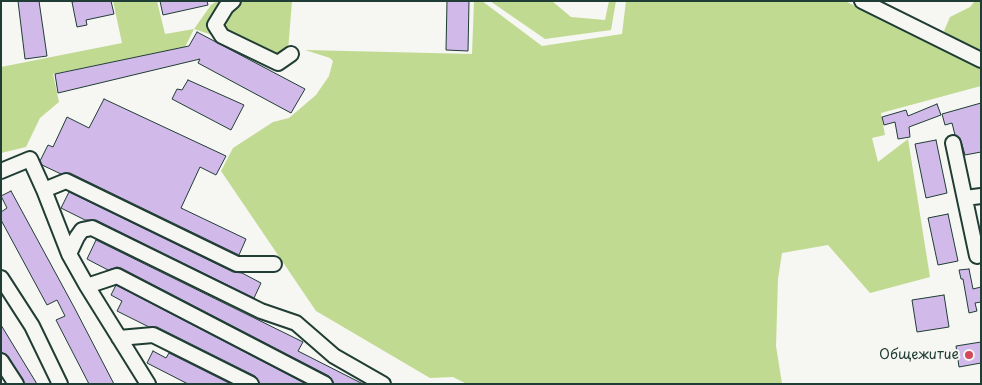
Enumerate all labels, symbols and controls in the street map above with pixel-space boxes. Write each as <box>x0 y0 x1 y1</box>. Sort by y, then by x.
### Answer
place label: Общежитие <box>879 347 959 363</box>
marker: Общежитие <box>963 349 975 361</box>

